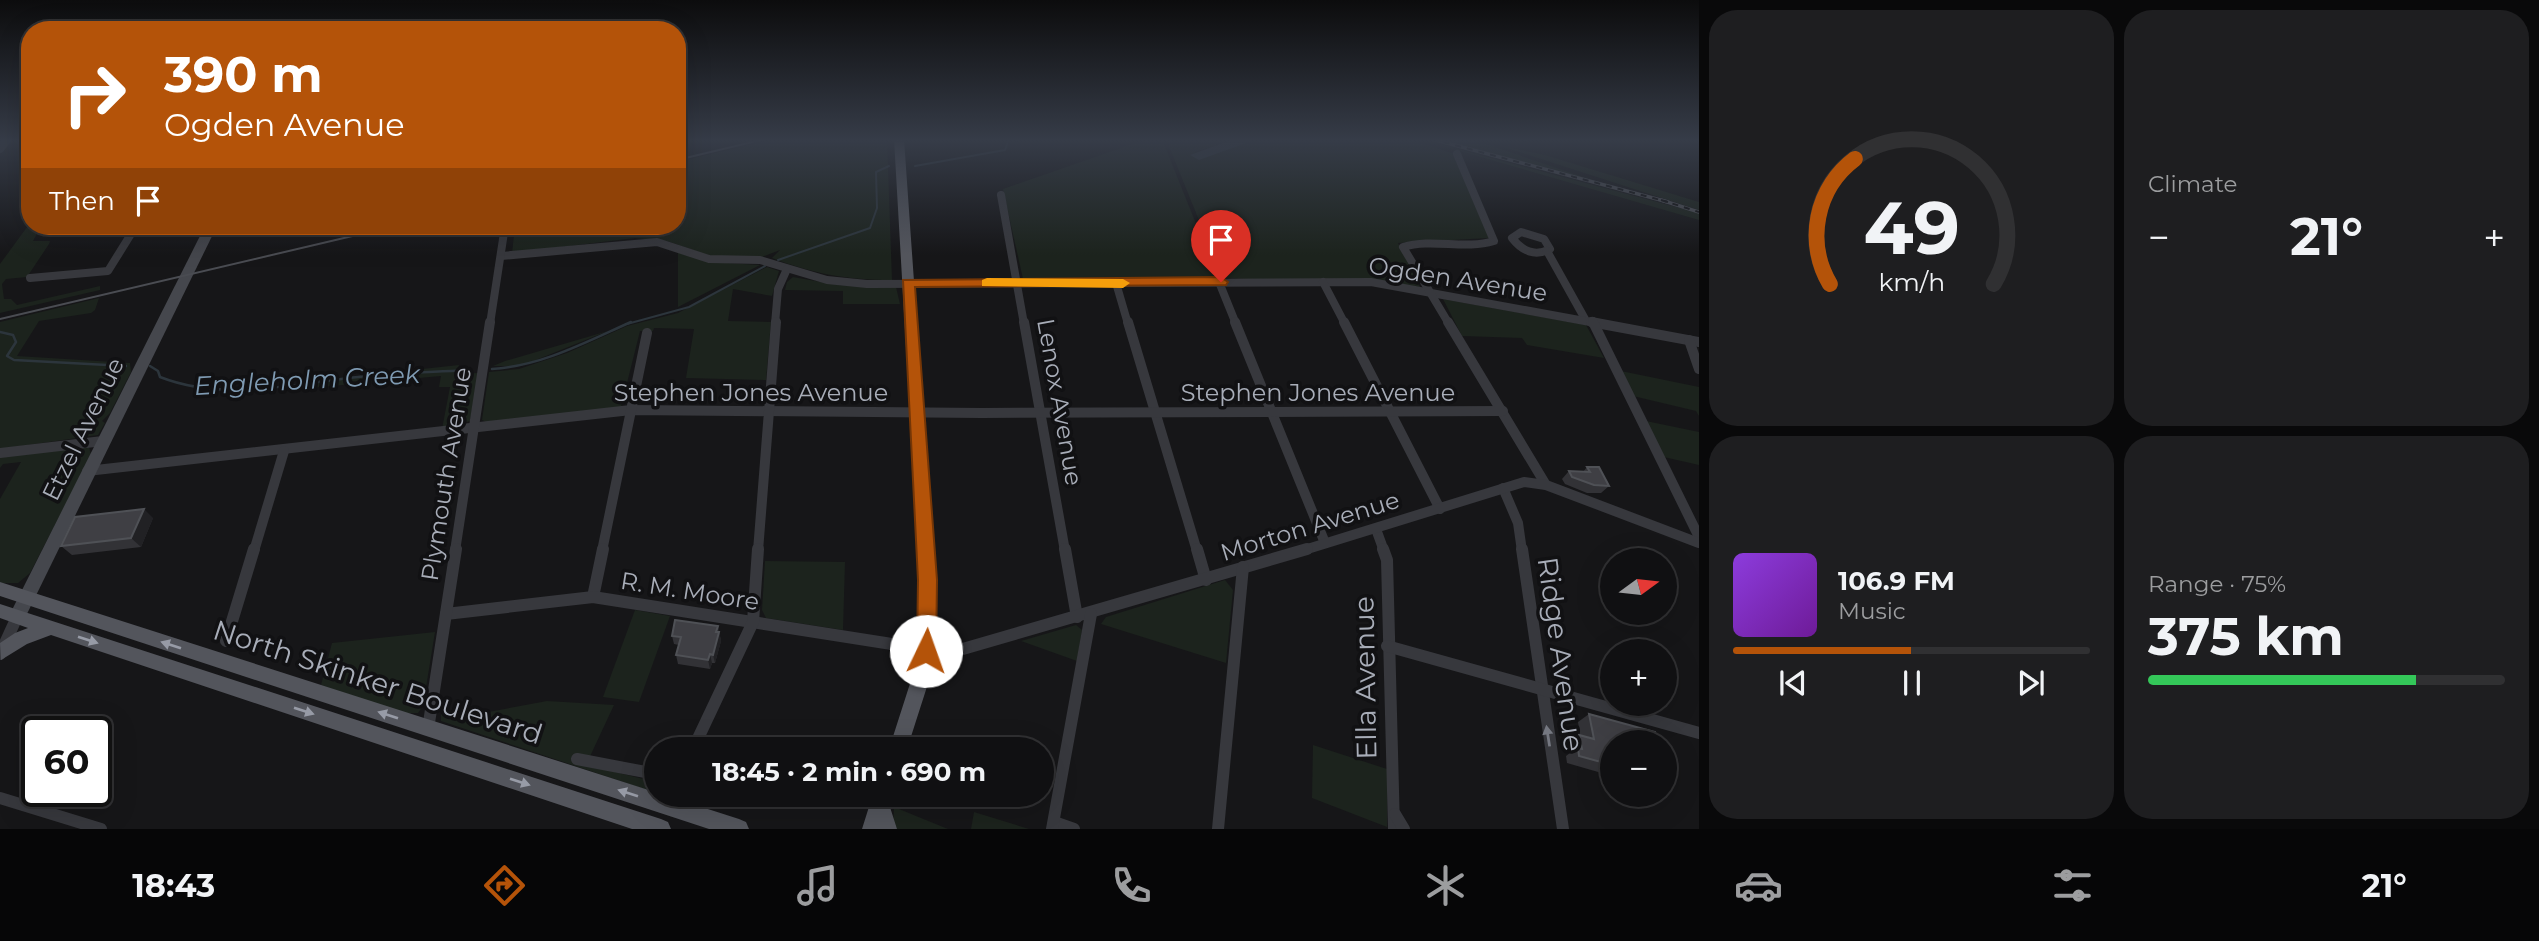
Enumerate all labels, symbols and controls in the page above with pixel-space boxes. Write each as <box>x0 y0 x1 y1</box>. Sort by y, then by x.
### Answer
text: 390 m <box>164 45 323 104</box>
icon: right <box>49 49 140 140</box>
text: Ogden Avenue <box>164 105 405 144</box>
text: Climate <box>2148 170 2237 198</box>
icon: arrive <box>129 182 167 220</box>
text: 49 <box>1863 184 1960 272</box>
text: Then <box>49 185 115 217</box>
text: 21° <box>2290 205 2363 268</box>
pin <box>1191 210 1251 282</box>
text: − <box>2148 214 2170 261</box>
text: + <box>2483 214 2505 261</box>
icon: arrive <box>1202 221 1240 259</box>
street label: Ogden Avenue <box>1367 251 1549 307</box>
text: km/h <box>1878 267 1945 297</box>
street label: Lenox Avenue <box>1031 316 1089 488</box>
street label: Etzel Avenue <box>36 353 130 505</box>
water label: Engleholm Creek <box>193 358 422 402</box>
street label: Plymouth Avenue <box>415 365 477 583</box>
street label: Stephen Jones Avenue <box>614 378 888 407</box>
street label: Stephen Jones Avenue <box>1181 378 1455 407</box>
street label: Morton Avenue <box>1217 485 1403 567</box>
north arrow <box>1600 548 1676 625</box>
map controls <box>1600 548 1677 807</box>
street label: Ridge Avenue <box>1531 555 1591 753</box>
text: 106.9 FM <box>1838 565 1955 597</box>
street label: R. M. Moore <box>619 566 761 616</box>
text: Range · 75% <box>2148 570 2286 598</box>
street label: Ella Avenue <box>1347 596 1383 760</box>
text: Music <box>1838 597 1906 625</box>
text: 375 km <box>2148 605 2344 668</box>
street label: North Skinker Boulevard <box>209 613 547 751</box>
position arrow <box>889 614 963 688</box>
one-way arrow <box>78 635 99 646</box>
one-way arrow <box>161 639 182 650</box>
button: + <box>1600 639 1677 716</box>
icon: previous <box>1774 664 1812 702</box>
icon: pause <box>1893 664 1931 702</box>
icon: next <box>2012 664 2050 702</box>
one-way arrow <box>294 707 315 717</box>
one-way arrow <box>377 710 398 720</box>
speed limit sign: 60 <box>21 716 112 807</box>
one-way arrow <box>1542 725 1553 747</box>
button: − <box>1600 730 1677 807</box>
text: 18:45 · 2 min · 690 m <box>712 756 986 788</box>
one-way arrow <box>510 778 531 788</box>
one-way arrow <box>617 787 638 797</box>
icon: directions <box>480 861 529 910</box>
icon: music <box>793 861 842 910</box>
icon: phone <box>1107 861 1156 910</box>
icon: climate <box>1421 861 1470 910</box>
icon: car <box>1734 861 1783 910</box>
icon: filters <box>2048 861 2097 910</box>
text: 18:43 <box>132 866 215 905</box>
text: 21° <box>2362 866 2407 905</box>

